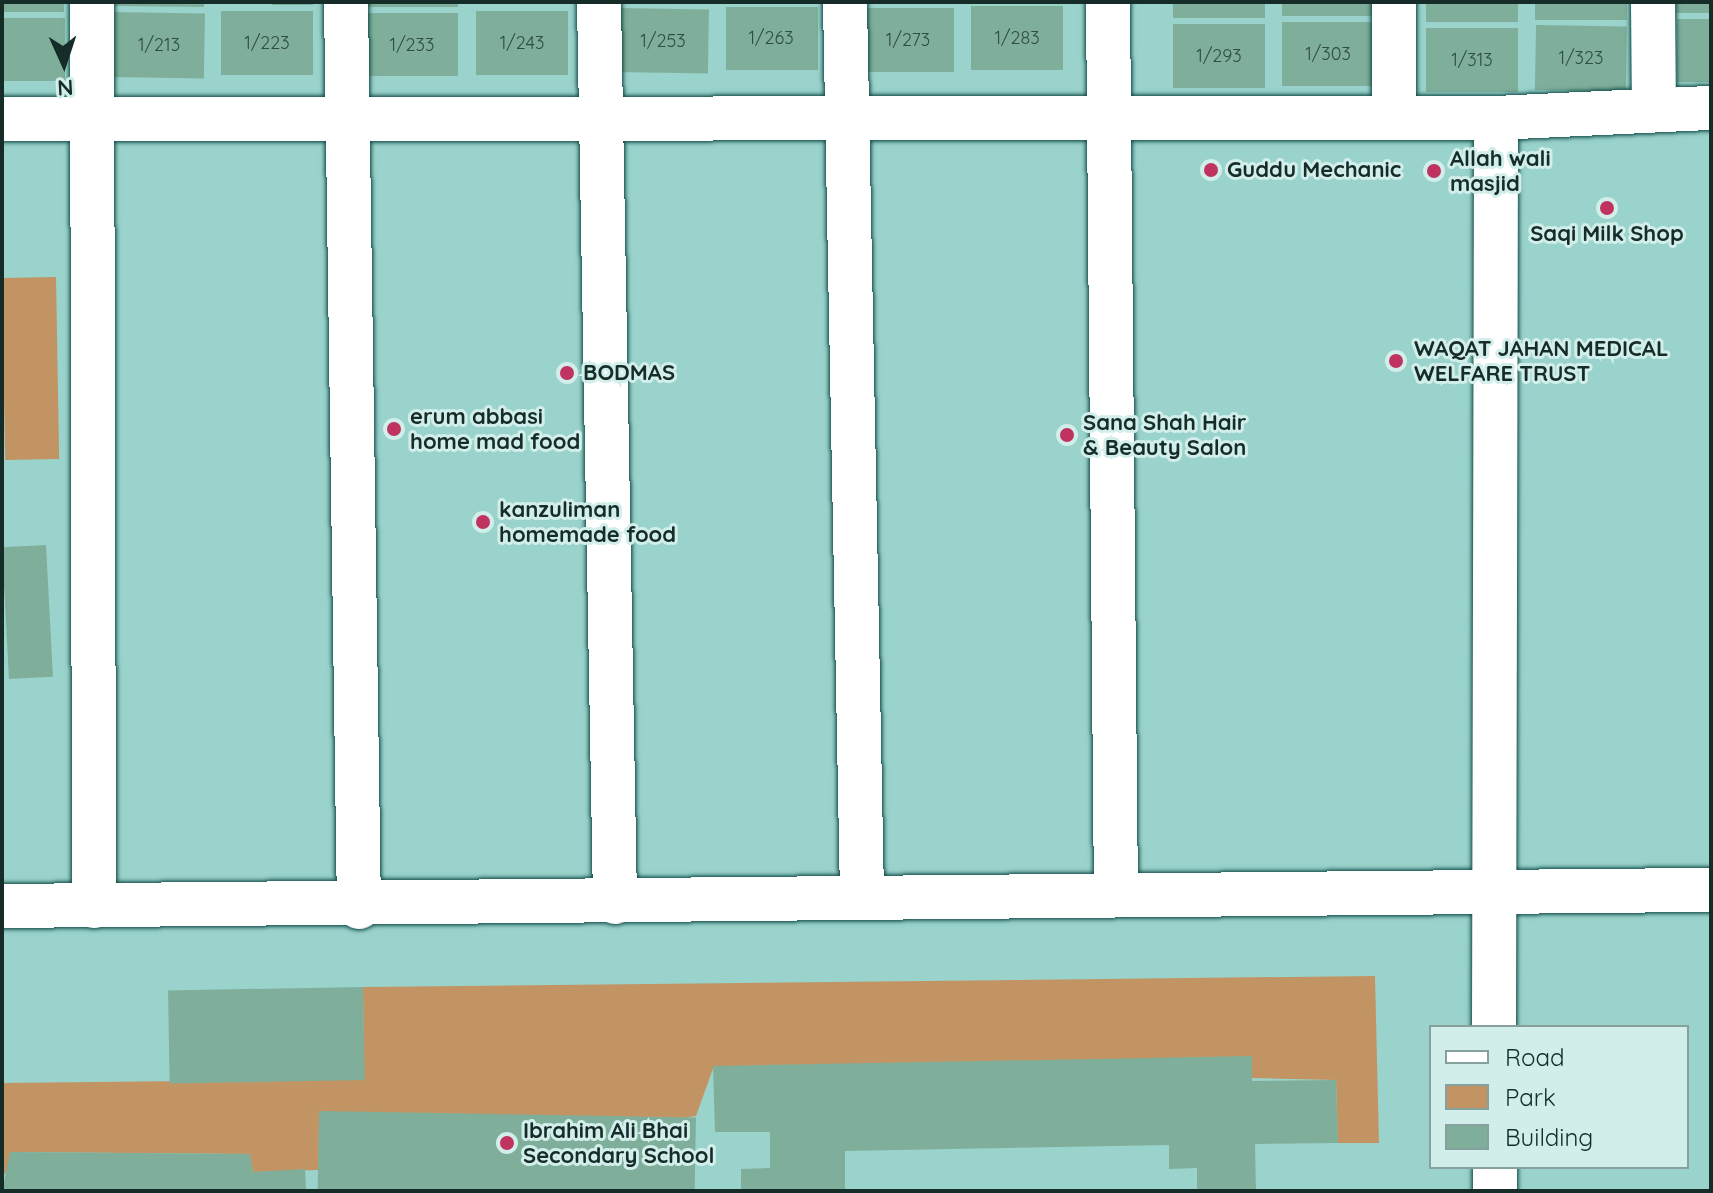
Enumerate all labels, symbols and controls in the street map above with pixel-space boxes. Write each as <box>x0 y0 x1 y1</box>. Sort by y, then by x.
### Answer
north arrow <box>24 24 104 104</box>
house number: 1/263 <box>748 27 794 49</box>
house number: 1/283 <box>994 27 1040 49</box>
house number: 1/273 <box>886 29 930 51</box>
house number: 1/253 <box>640 30 686 52</box>
house number: 1/223 <box>244 32 290 54</box>
house number: 1/243 <box>500 32 544 54</box>
house number: 1/213 <box>138 34 180 56</box>
house number: 1/233 <box>390 34 434 56</box>
house number: 1/303 <box>1305 43 1351 65</box>
house number: 1/293 <box>1196 45 1242 67</box>
house number: 1/323 <box>1559 47 1603 69</box>
house number: 1/313 <box>1451 49 1493 71</box>
text: N <box>56 74 74 102</box>
place label: Allah wali masjid <box>1450 145 1551 196</box>
place label: Guddu Mechanic <box>1227 157 1401 183</box>
marker: Guddu Mechanic <box>1202 161 1220 179</box>
marker: Allah wali masjid <box>1425 162 1443 180</box>
marker: Saqi Milk Shop <box>1598 199 1616 217</box>
place label: Saqi Milk Shop <box>1530 221 1684 247</box>
place label: WAQAT JAHAN MEDICAL WELFARE TRUST <box>1414 335 1668 386</box>
marker: WAQAT JAHAN MEDICAL WELFARE TRUST <box>1385 350 1407 372</box>
place label: BODMAS <box>583 360 675 386</box>
marker: BODMAS <box>558 364 576 382</box>
place label: erum abbasi home mad food <box>410 403 580 454</box>
place label: Sana Shah Hair & Beauty Salon <box>1083 409 1246 460</box>
marker: erum abbasi home mad food <box>385 420 403 438</box>
marker: Sana Shah Hair & Beauty Salon <box>1058 426 1076 444</box>
place label: kanzuliman homemade food <box>499 496 676 548</box>
marker: kanzuliman homemade food <box>474 513 492 531</box>
legend <box>1429 1025 1689 1169</box>
text: Road <box>1505 1042 1565 1072</box>
text: Park <box>1505 1082 1556 1112</box>
place label: Ibrahim Ali Bhai Secondary School <box>523 1117 715 1168</box>
text: Building <box>1505 1122 1593 1152</box>
marker: Ibrahim Ali Bhai Secondary School <box>498 1134 516 1152</box>

